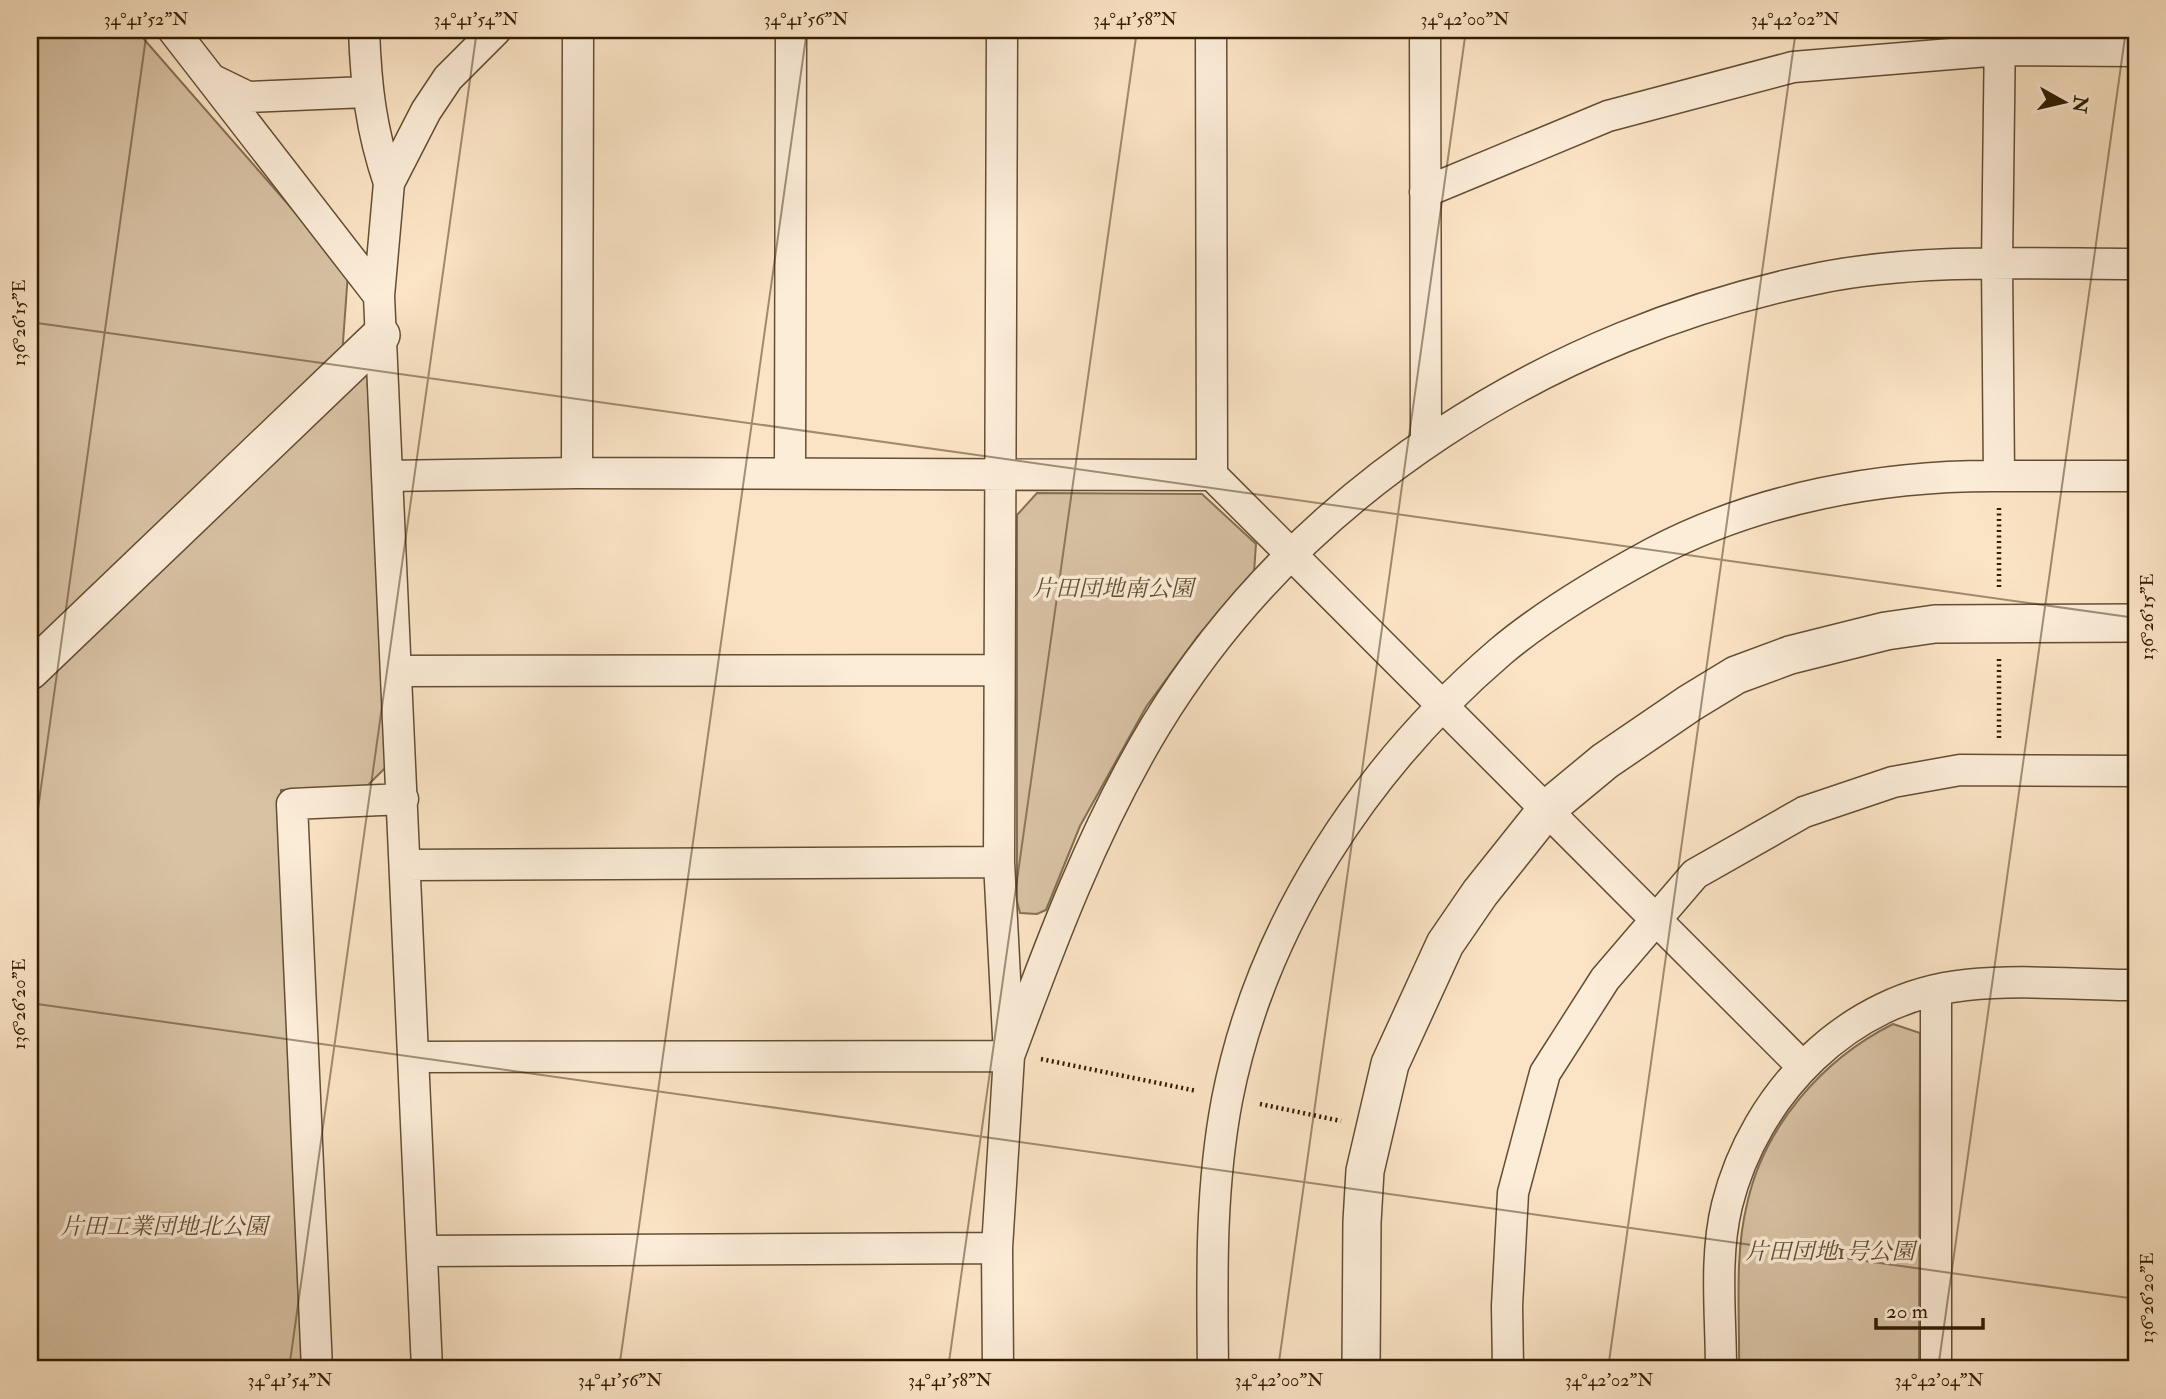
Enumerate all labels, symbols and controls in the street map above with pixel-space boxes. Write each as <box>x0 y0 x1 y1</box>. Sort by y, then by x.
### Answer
text: 34°41'52"N <box>104 8 188 31</box>
text: 34°41'54"N <box>434 8 518 31</box>
text: 34°41'56"N <box>764 8 848 31</box>
text: 34°41'58"N <box>1093 8 1177 31</box>
text: 34°42'00"N <box>1421 8 1509 31</box>
text: 34°42'02"N <box>1751 8 1839 31</box>
north arrow <box>2030 66 2100 136</box>
text: N <box>2067 93 2093 115</box>
text: 136°26'15"E <box>8 280 31 366</box>
park label: 片田団地南公園 <box>1033 574 1198 603</box>
text: 136°26'15"E <box>2136 574 2159 660</box>
text: 136°26'20"E <box>8 959 31 1049</box>
park label: 片田工業団地北公園 <box>61 1212 272 1241</box>
park label: 片田団地1号公園 <box>1745 1237 1919 1266</box>
text: 136°26'20"E <box>2136 1253 2159 1343</box>
scale bar <box>1876 1287 1982 1331</box>
text: 20 m <box>1886 1298 1928 1325</box>
text: 34°41'54"N <box>248 1369 332 1392</box>
text: 34°41'56"N <box>578 1369 662 1392</box>
text: 34°41'58"N <box>908 1369 992 1392</box>
text: 34°42'00"N <box>1235 1369 1323 1392</box>
text: 34°42'02"N <box>1565 1369 1653 1392</box>
text: 34°42'04"N <box>1894 1369 1984 1392</box>

